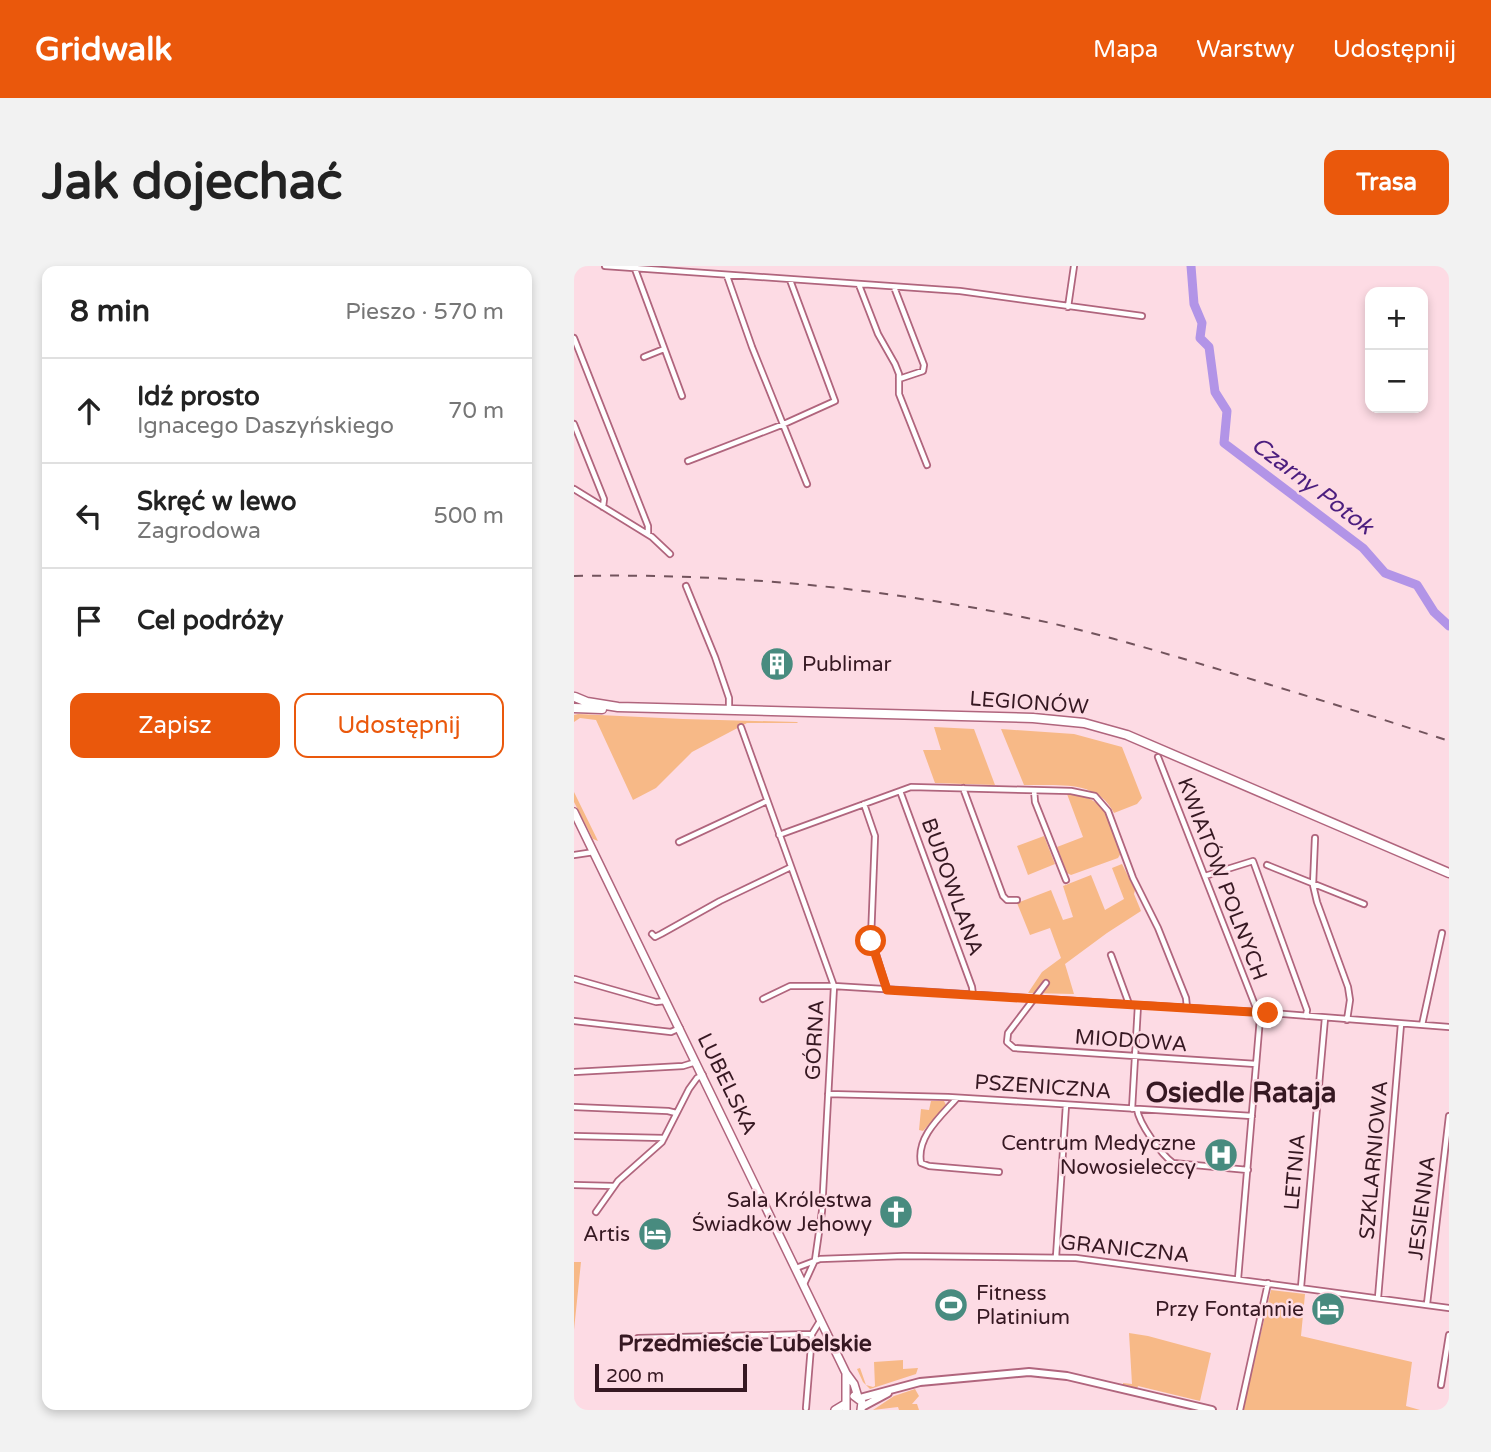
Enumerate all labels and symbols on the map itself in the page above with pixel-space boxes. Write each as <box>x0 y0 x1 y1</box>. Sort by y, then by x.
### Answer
water label: Czarny Potok <box>1245 431 1380 542</box>
building icon: Publimar <box>758 645 796 683</box>
place label: Publimar <box>802 652 892 677</box>
street label: LEGIONÓW <box>969 686 1089 720</box>
street label: KWIATÓW POLNYCH <box>1172 774 1272 984</box>
street label: BUDOWLANA <box>916 815 988 959</box>
route start <box>855 925 886 956</box>
route end <box>1252 997 1283 1028</box>
street label: GÓRNA <box>800 999 830 1081</box>
street label: MIODOWA <box>1074 1025 1188 1057</box>
street label: LUBELSKA <box>692 1029 762 1139</box>
street label: PSZENICZNA <box>974 1070 1112 1104</box>
district label: Osiedle Rataja <box>1145 1076 1337 1110</box>
street label: SZKLARNIOWA <box>1355 1079 1393 1241</box>
place label: Centrum Medyczne Nowosieleccy <box>1001 1131 1196 1180</box>
street label: LETNIA <box>1279 1133 1311 1211</box>
hospital icon: Centrum Medyczne Nowosieleccy <box>1202 1136 1240 1174</box>
street label: JESIENNA <box>1403 1154 1441 1262</box>
place label: Sala Królestwa Świadków Jehowy <box>692 1188 872 1237</box>
church icon: Sala Królestwa Świadków Jehowy <box>877 1193 915 1231</box>
hotel icon: Artis <box>636 1215 674 1253</box>
place label: Artis <box>583 1222 630 1247</box>
street label: GRANICZNA <box>1059 1230 1191 1268</box>
place label: Fitness Platinium <box>976 1281 1070 1330</box>
sports icon: Fitness Platinium <box>932 1286 970 1324</box>
hotel icon: Przy Fontannie <box>1309 1290 1347 1328</box>
place label: Przy Fontannie <box>1155 1297 1304 1322</box>
district label: Przedmieście Lubelskie <box>618 1330 872 1358</box>
scale bar <box>595 1361 747 1393</box>

